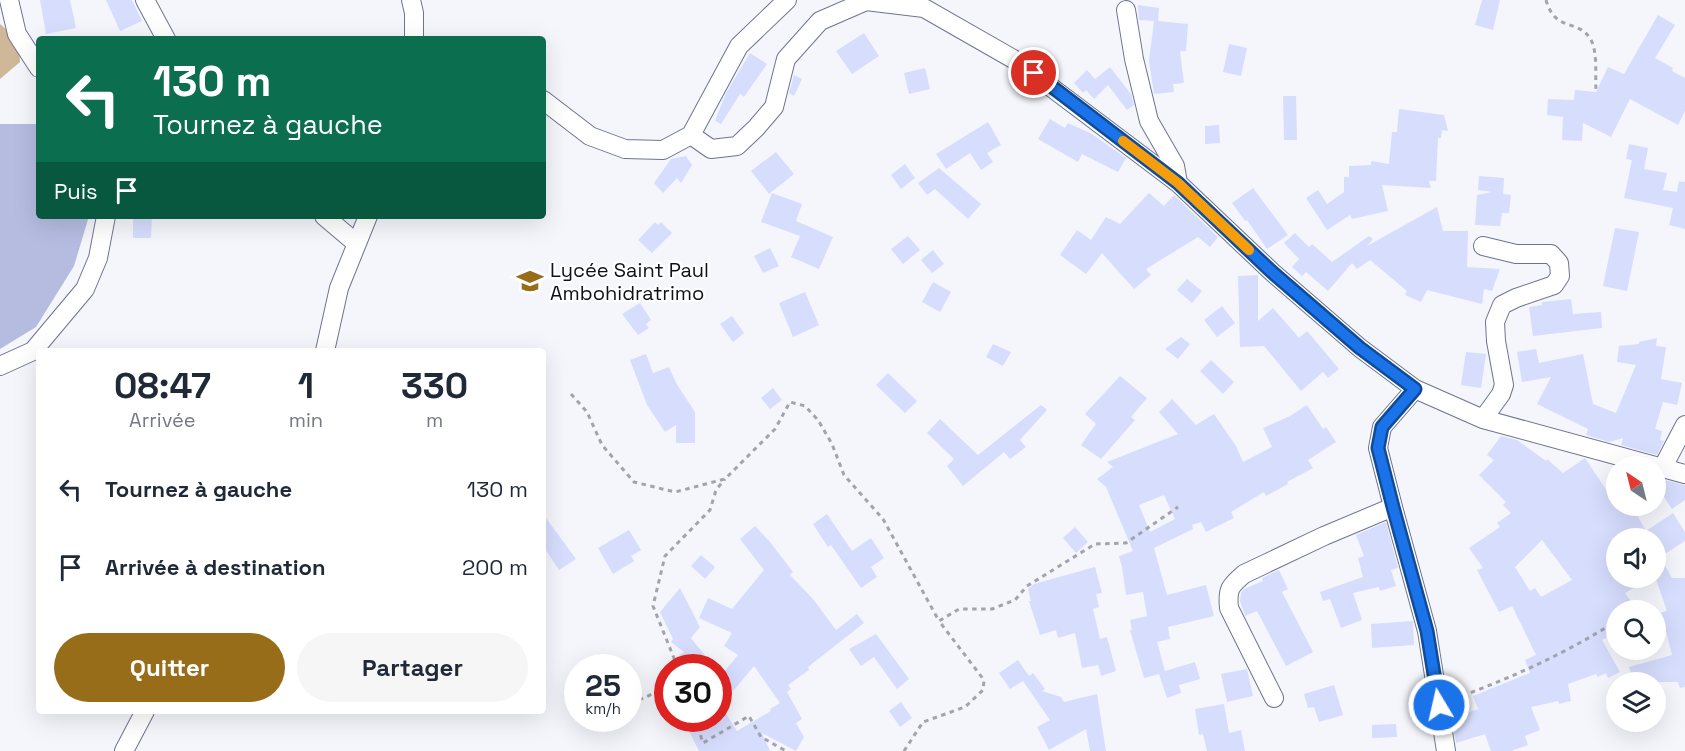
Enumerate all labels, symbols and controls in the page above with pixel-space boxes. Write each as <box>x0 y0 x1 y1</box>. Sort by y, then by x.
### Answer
pin <box>1008 47 1059 98</box>
text: 130 m <box>153 55 271 108</box>
icon: arrive <box>1017 56 1050 89</box>
icon: left <box>54 60 132 138</box>
text: Tournez à gauche <box>153 107 383 142</box>
icon: arrive <box>110 174 143 207</box>
text: Puis <box>54 177 98 205</box>
place label: Lycée Saint Paul Ambohidratrimo <box>550 257 709 306</box>
school or university icon: Lycée Saint Paul Ambohidratrimo <box>515 266 545 296</box>
text: 08:47 <box>114 363 211 409</box>
text: 1 <box>298 363 314 409</box>
text: 330 <box>401 363 468 409</box>
text: Arrivée <box>129 407 196 433</box>
text: min <box>289 407 323 433</box>
text: m <box>426 407 443 433</box>
north arrow <box>1606 456 1666 516</box>
map controls <box>1606 456 1666 732</box>
icon: left <box>54 473 87 506</box>
text: Tournez à gauche <box>105 475 292 503</box>
text: 130 m <box>467 475 528 503</box>
button: sound <box>1606 528 1666 588</box>
icon: arrive <box>54 551 87 584</box>
text: Arrivée à destination <box>105 553 326 581</box>
text: 200 m <box>462 553 528 581</box>
button: search <box>1606 600 1666 660</box>
button: Quitter <box>54 633 285 702</box>
button: Partager <box>297 633 528 702</box>
speed limit sign: 30 <box>654 654 732 732</box>
text: 25 <box>585 666 621 705</box>
button: layers <box>1606 672 1666 732</box>
position arrow <box>1407 673 1471 737</box>
text: km/h <box>585 699 621 718</box>

